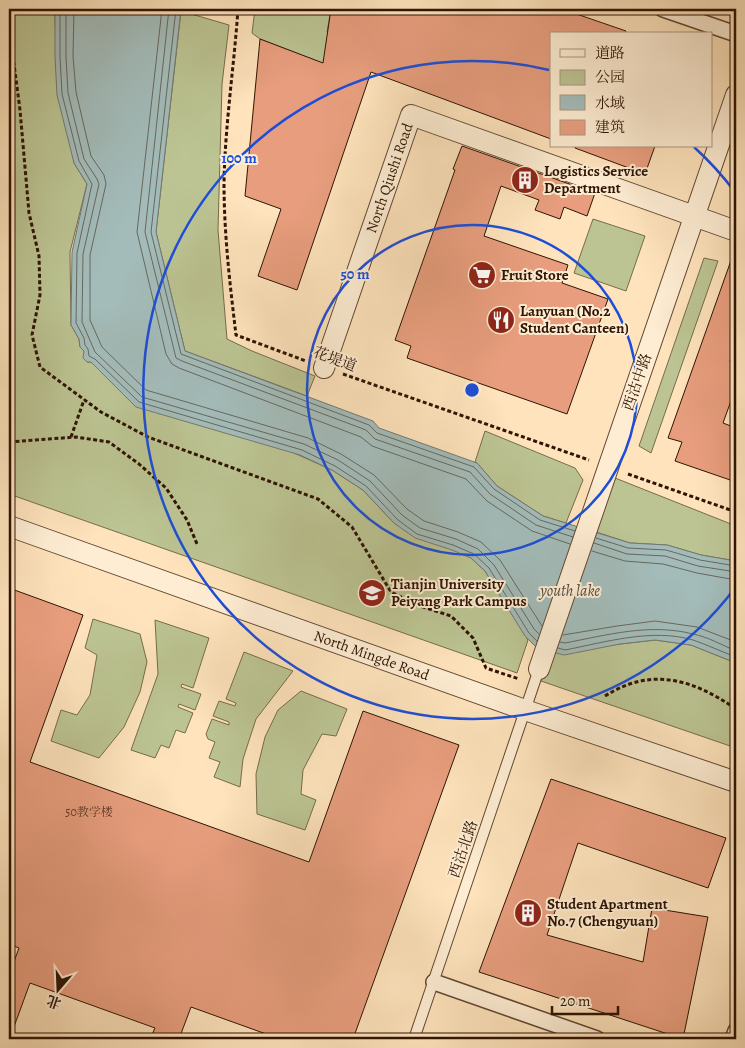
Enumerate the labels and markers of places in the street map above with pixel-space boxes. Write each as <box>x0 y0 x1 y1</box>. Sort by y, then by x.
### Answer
place label: Logistics Service Department <box>544 161 648 198</box>
building icon: Logistics Service Department <box>510 165 540 195</box>
supermarket icon: Fruit Store <box>467 260 497 290</box>
place label: Fruit Store <box>501 265 569 285</box>
place label: Lanyuan (No.2 Student Canteen) <box>520 301 629 338</box>
restaurant icon: Lanyuan (No.2 Student Canteen) <box>486 305 516 335</box>
centre of rings <box>463 381 481 399</box>
place label: Tianjin University Peiyang Park Campus <box>391 574 527 611</box>
school or university icon: Tianjin University Peiyang Park Campus <box>357 578 387 608</box>
place label: Student Apartment No.7 (Chengyuan) <box>547 894 668 931</box>
building icon: Student Apartment No.7 (Chengyuan) <box>513 898 543 928</box>

